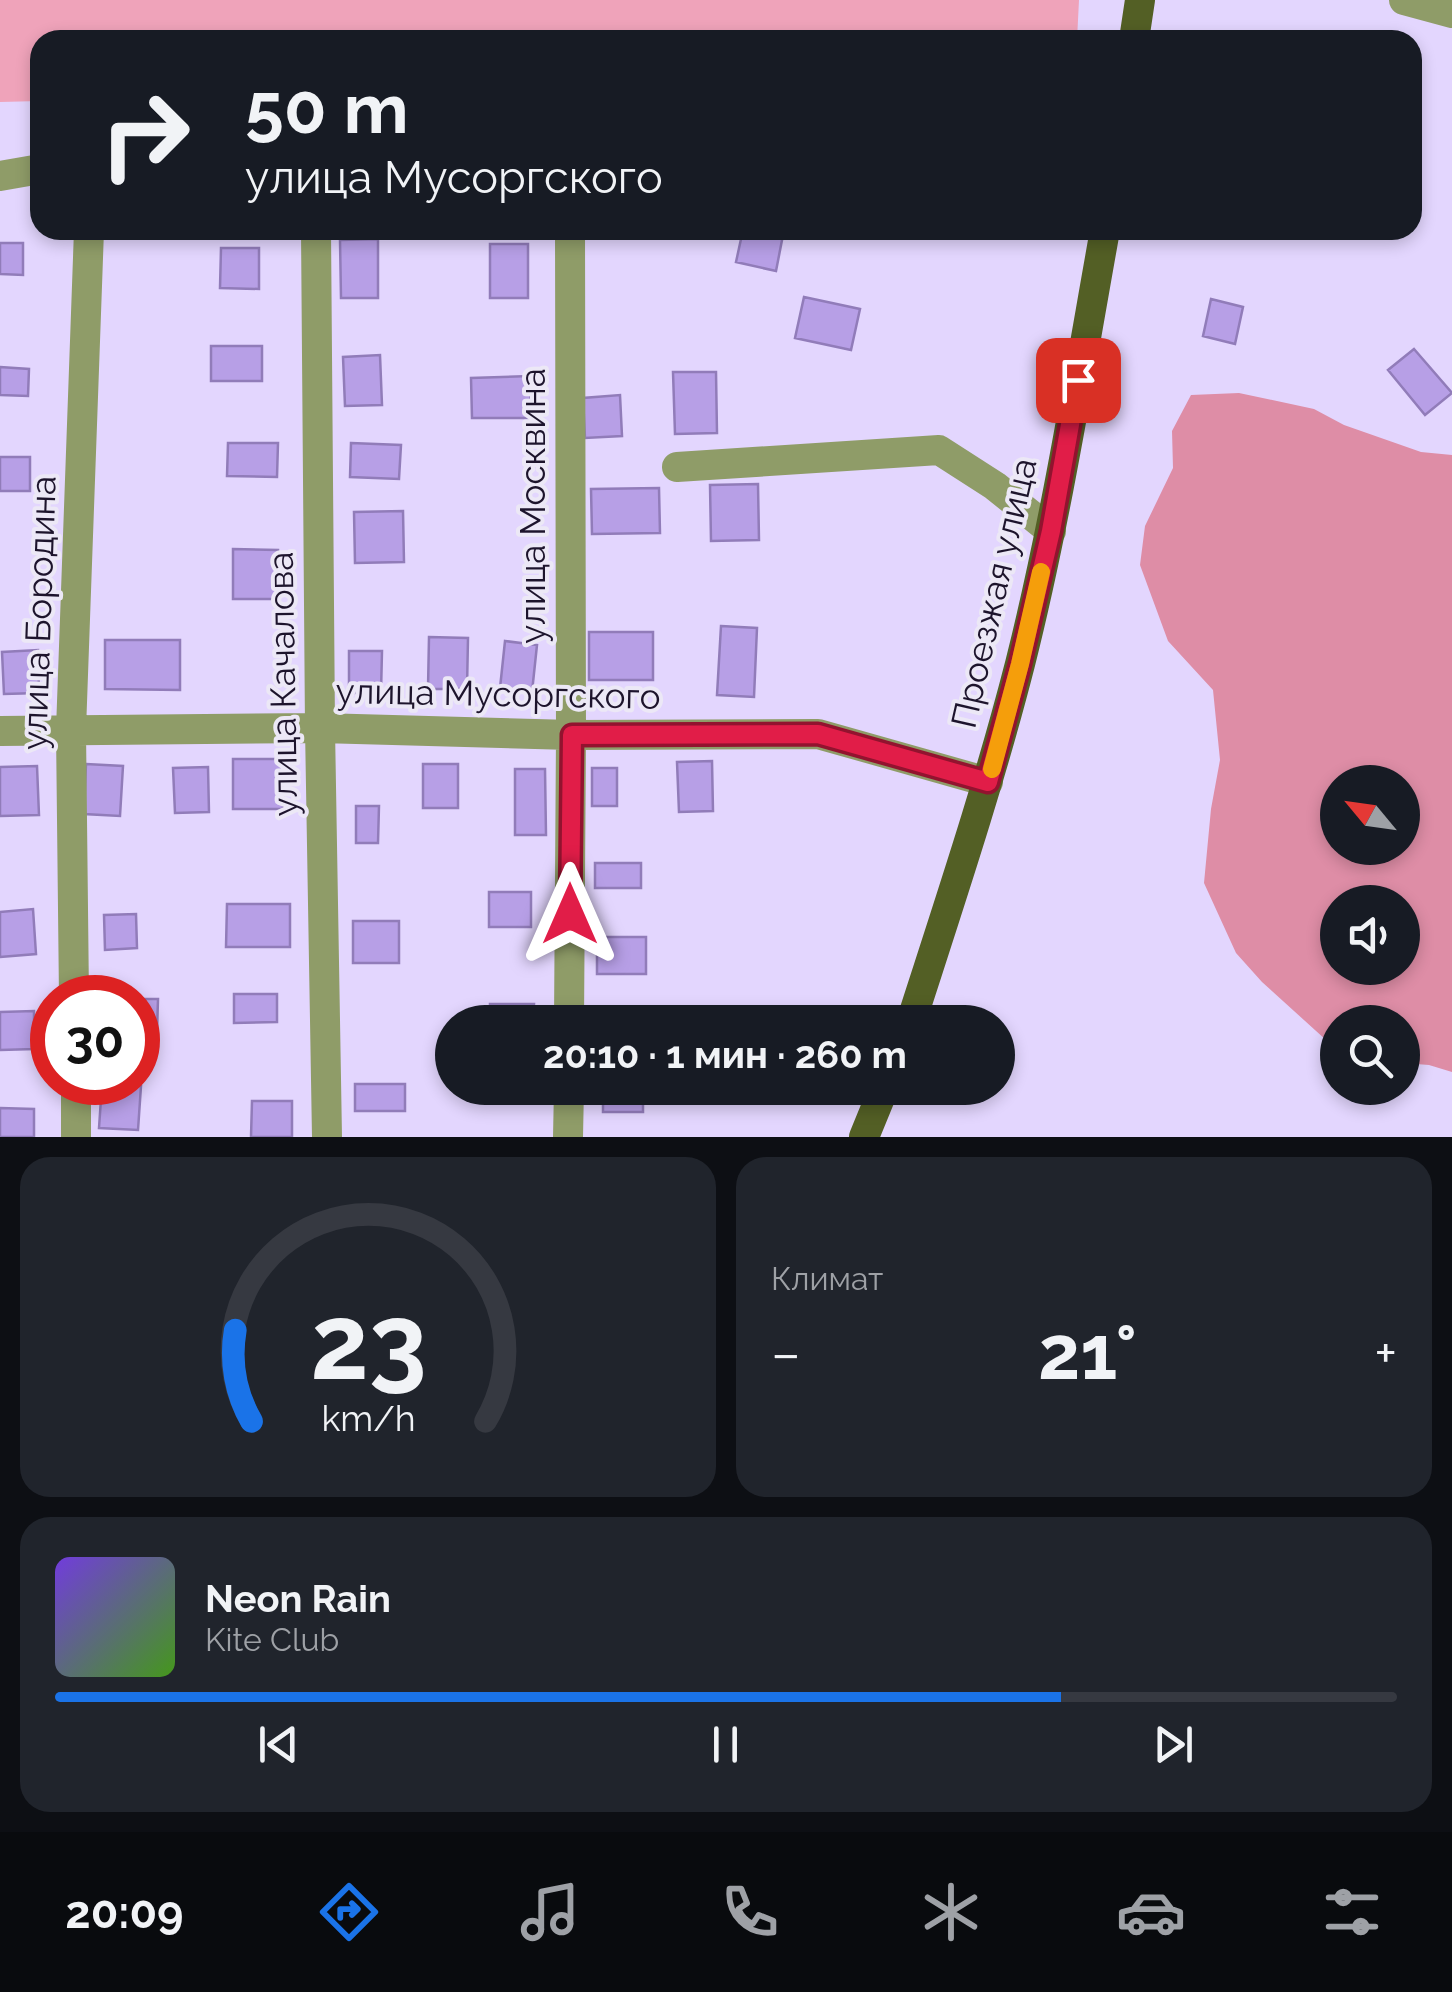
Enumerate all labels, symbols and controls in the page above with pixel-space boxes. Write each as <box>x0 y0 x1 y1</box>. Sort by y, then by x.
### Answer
text: 50 m <box>245 67 409 149</box>
icon: right <box>80 70 210 200</box>
text: улица Мусоргского <box>245 151 663 204</box>
pin <box>1036 338 1121 423</box>
icon: arrive <box>1051 353 1106 408</box>
street label: улица Москвина <box>512 368 553 644</box>
street label: Проезжая улица <box>943 454 1045 732</box>
street label: улица Бородина <box>13 475 64 751</box>
street label: улица Качалова <box>260 551 305 817</box>
street label: улица Мусоргского <box>335 670 661 717</box>
north arrow <box>1320 765 1420 865</box>
map controls <box>1320 765 1420 1105</box>
position arrow <box>518 862 622 966</box>
button: sound <box>1320 885 1420 985</box>
speed limit sign: 30 <box>30 975 160 1105</box>
button: search <box>1320 1005 1420 1105</box>
text: 20:10 · 1 мин · 260 m <box>543 1032 907 1077</box>
text: Климат <box>771 1260 883 1297</box>
text: 23 <box>310 1281 426 1403</box>
text: 21° <box>1038 1308 1137 1397</box>
text: − <box>771 1321 801 1386</box>
text: + <box>1374 1321 1397 1386</box>
text: km/h <box>321 1397 415 1439</box>
text: Neon Rain <box>205 1576 391 1621</box>
text: Kite Club <box>205 1621 339 1658</box>
icon: previous <box>251 1717 306 1772</box>
icon: pause <box>698 1717 753 1772</box>
icon: next <box>1146 1717 1201 1772</box>
icon: directions <box>314 1877 384 1947</box>
icon: music <box>515 1877 585 1947</box>
icon: phone <box>715 1877 785 1947</box>
icon: climate <box>916 1877 986 1947</box>
icon: car <box>1116 1877 1186 1947</box>
icon: filters <box>1317 1877 1387 1947</box>
text: 20:09 <box>65 1886 184 1939</box>

